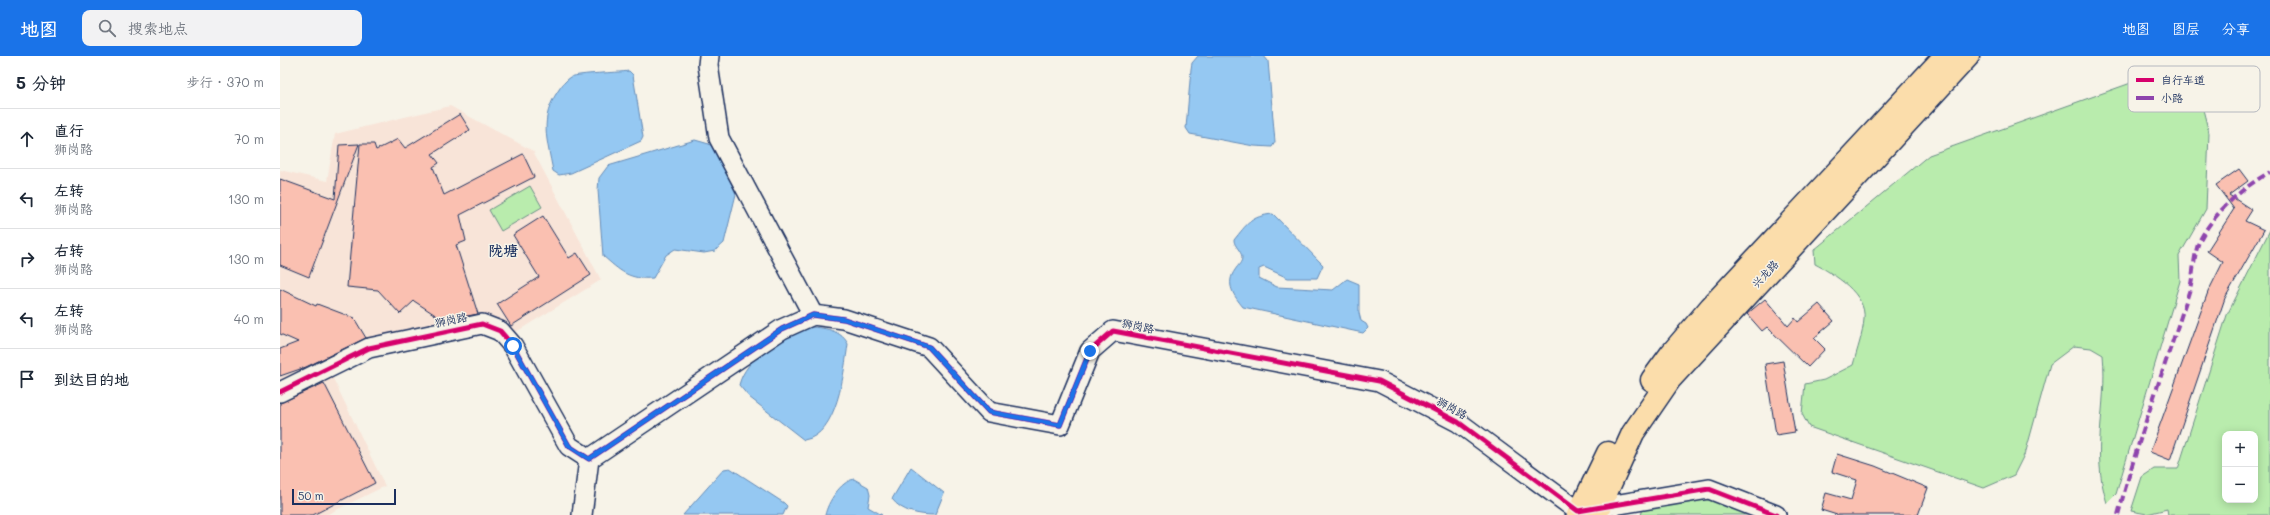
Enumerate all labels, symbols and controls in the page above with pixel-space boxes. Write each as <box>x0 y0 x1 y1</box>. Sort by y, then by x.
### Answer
search box <box>82 10 362 46</box>
text: 地图 <box>20 16 58 41</box>
icon: search <box>96 17 118 39</box>
text: 搜索地点 <box>128 18 188 38</box>
text: 地图 <box>2122 19 2150 38</box>
text: 图层 <box>2172 19 2200 38</box>
text: 分享 <box>2222 19 2250 38</box>
legend <box>2128 66 2260 112</box>
text: 5 分钟 <box>16 71 66 93</box>
text: 自行车道 <box>2161 72 2205 87</box>
text: 步行 · 370 m <box>187 73 264 90</box>
text: 小路 <box>2161 90 2183 105</box>
text: 直行 <box>54 120 84 140</box>
icon: ahead <box>16 128 38 150</box>
text: 70 m <box>234 130 264 147</box>
text: 狮岗路 <box>54 140 93 157</box>
text: 左转 <box>54 180 84 200</box>
icon: left <box>16 188 38 210</box>
text: 130 m <box>228 190 264 207</box>
text: 狮岗路 <box>54 200 93 217</box>
text: 右转 <box>54 240 84 260</box>
district label: 陇塘 <box>488 240 518 260</box>
icon: right <box>16 248 38 270</box>
text: 130 m <box>228 250 264 267</box>
street label: 兴龙路 <box>1748 256 1781 291</box>
text: 狮岗路 <box>54 260 93 277</box>
text: 左转 <box>54 300 84 320</box>
icon: left <box>16 308 38 330</box>
street label: 狮岗路 <box>433 309 469 330</box>
text: 40 m <box>234 310 264 327</box>
street label: 狮岗路 <box>1120 315 1156 336</box>
text: 狮岗路 <box>54 320 93 337</box>
route start <box>504 337 522 355</box>
route end <box>1081 342 1099 360</box>
icon: arrive <box>16 368 38 390</box>
text: 到达目的地 <box>54 369 129 389</box>
street label: 狮岗路 <box>1434 393 1470 422</box>
map controls <box>2222 431 2258 503</box>
button: + <box>2222 431 2258 467</box>
button: − <box>2222 467 2258 503</box>
scale bar <box>292 487 396 506</box>
text: 50 m <box>298 488 324 503</box>

